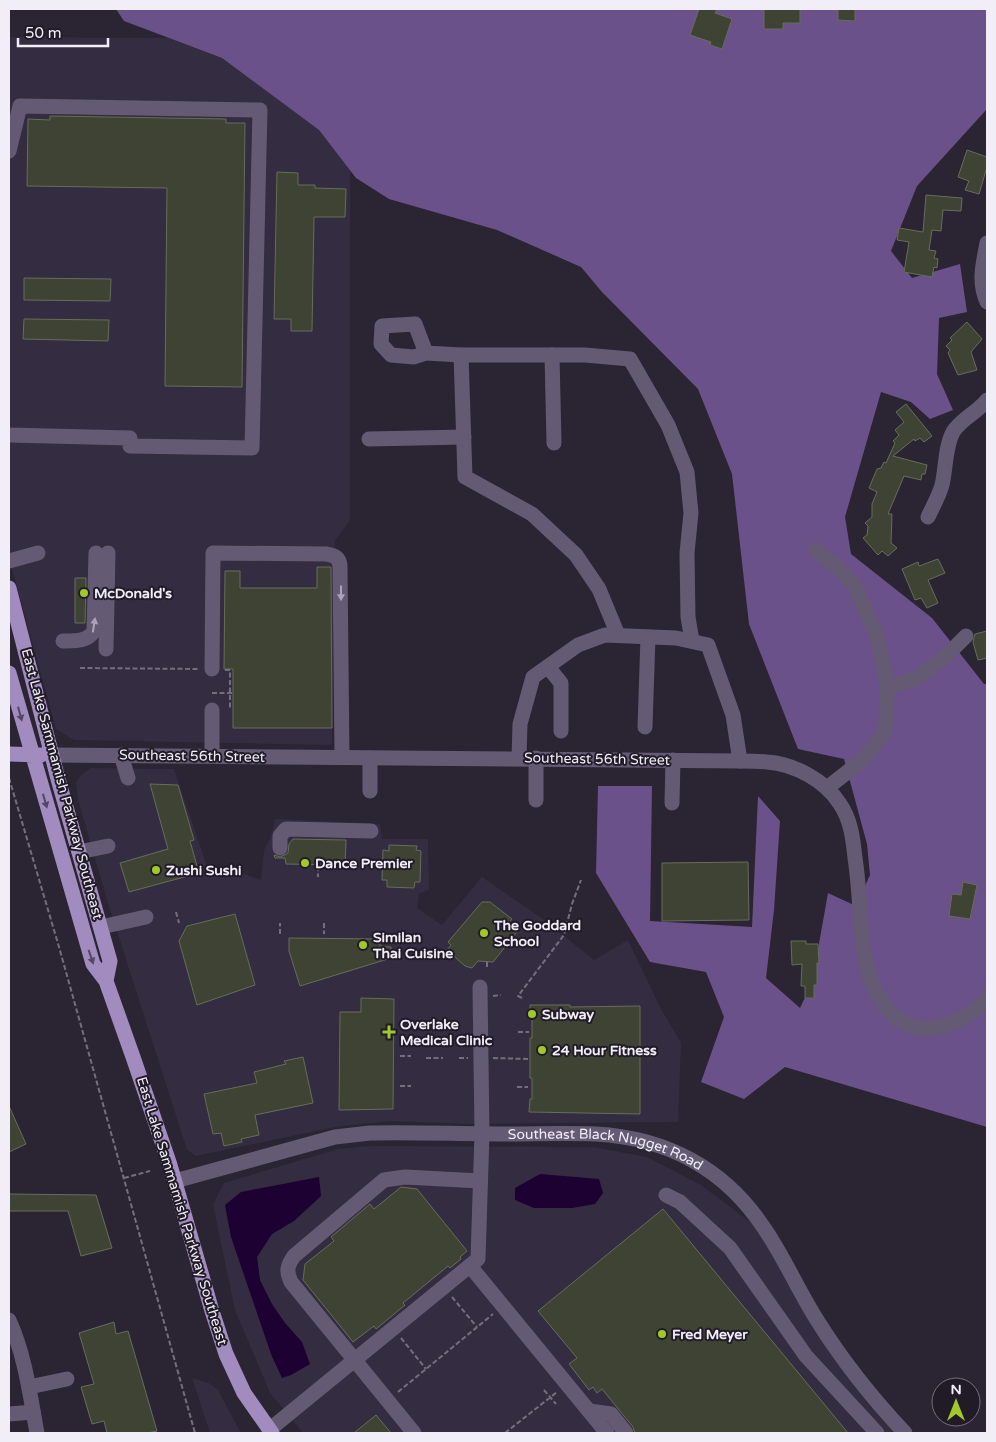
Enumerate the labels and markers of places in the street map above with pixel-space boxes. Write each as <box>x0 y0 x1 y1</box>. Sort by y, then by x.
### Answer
place label: McDonald's <box>94 585 172 602</box>
marker: McDonald's <box>78 587 90 599</box>
place label: Dance Premier <box>315 855 413 872</box>
marker: Dance Premier <box>299 857 311 869</box>
place label: Zushi Sushi <box>166 862 242 879</box>
marker: Zushi Sushi <box>150 864 162 876</box>
place label: The Goddard School <box>493 917 581 950</box>
marker: The Goddard School <box>478 927 490 939</box>
place label: Similan Thai Cuisine <box>372 929 453 962</box>
marker: Similan Thai Cuisine <box>357 939 369 951</box>
place label: Subway <box>542 1006 595 1023</box>
marker: Subway <box>526 1008 538 1020</box>
place label: Overlake Medical Clinic <box>400 1016 493 1049</box>
marker: Overlake Medical Clinic <box>382 1025 396 1039</box>
place label: 24 Hour Fitness <box>552 1042 657 1059</box>
marker: 24 Hour Fitness <box>536 1044 548 1056</box>
place label: Fred Meyer <box>672 1326 748 1343</box>
marker: Fred Meyer <box>656 1328 668 1340</box>

